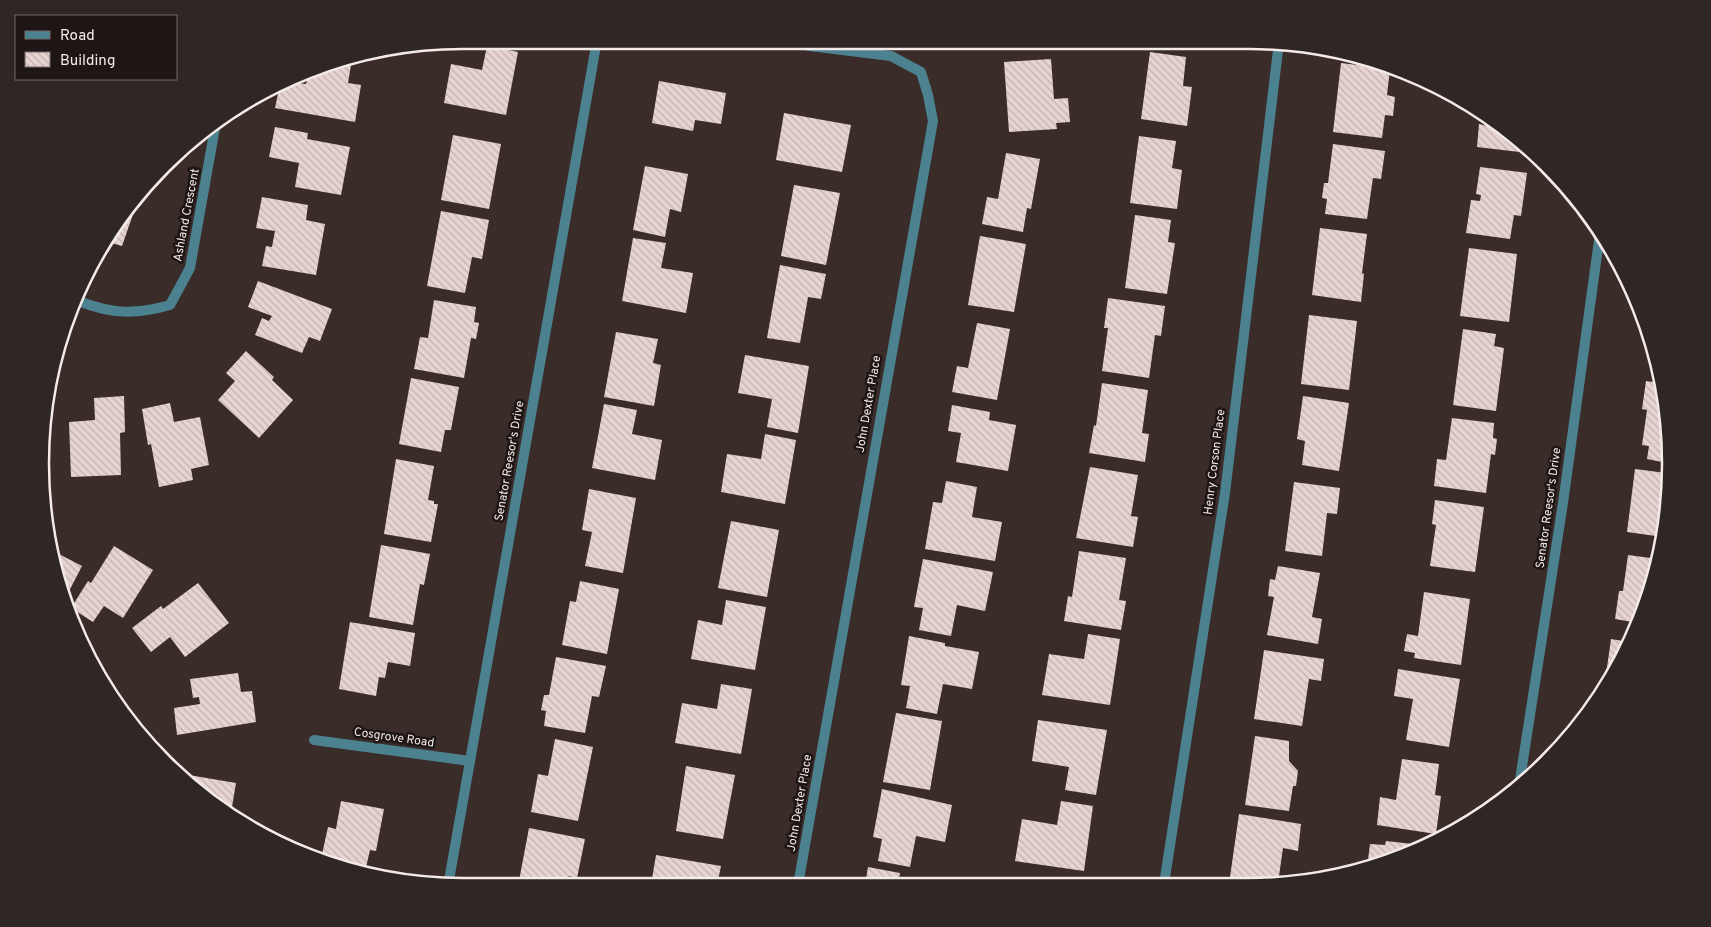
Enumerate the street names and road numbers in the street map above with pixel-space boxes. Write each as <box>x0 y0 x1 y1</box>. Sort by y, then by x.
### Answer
street label: Ashland Crescent <box>170 167 204 263</box>
street label: John Dexter Place <box>853 354 885 454</box>
street label: Senator Reesor's Drive <box>492 400 528 522</box>
street label: Henry Corson Place <box>1201 408 1229 516</box>
street label: Senator Reesor's Drive <box>1533 446 1565 570</box>
street label: Cosgrove Road <box>353 724 435 752</box>
street label: John Dexter Place <box>784 753 816 853</box>

